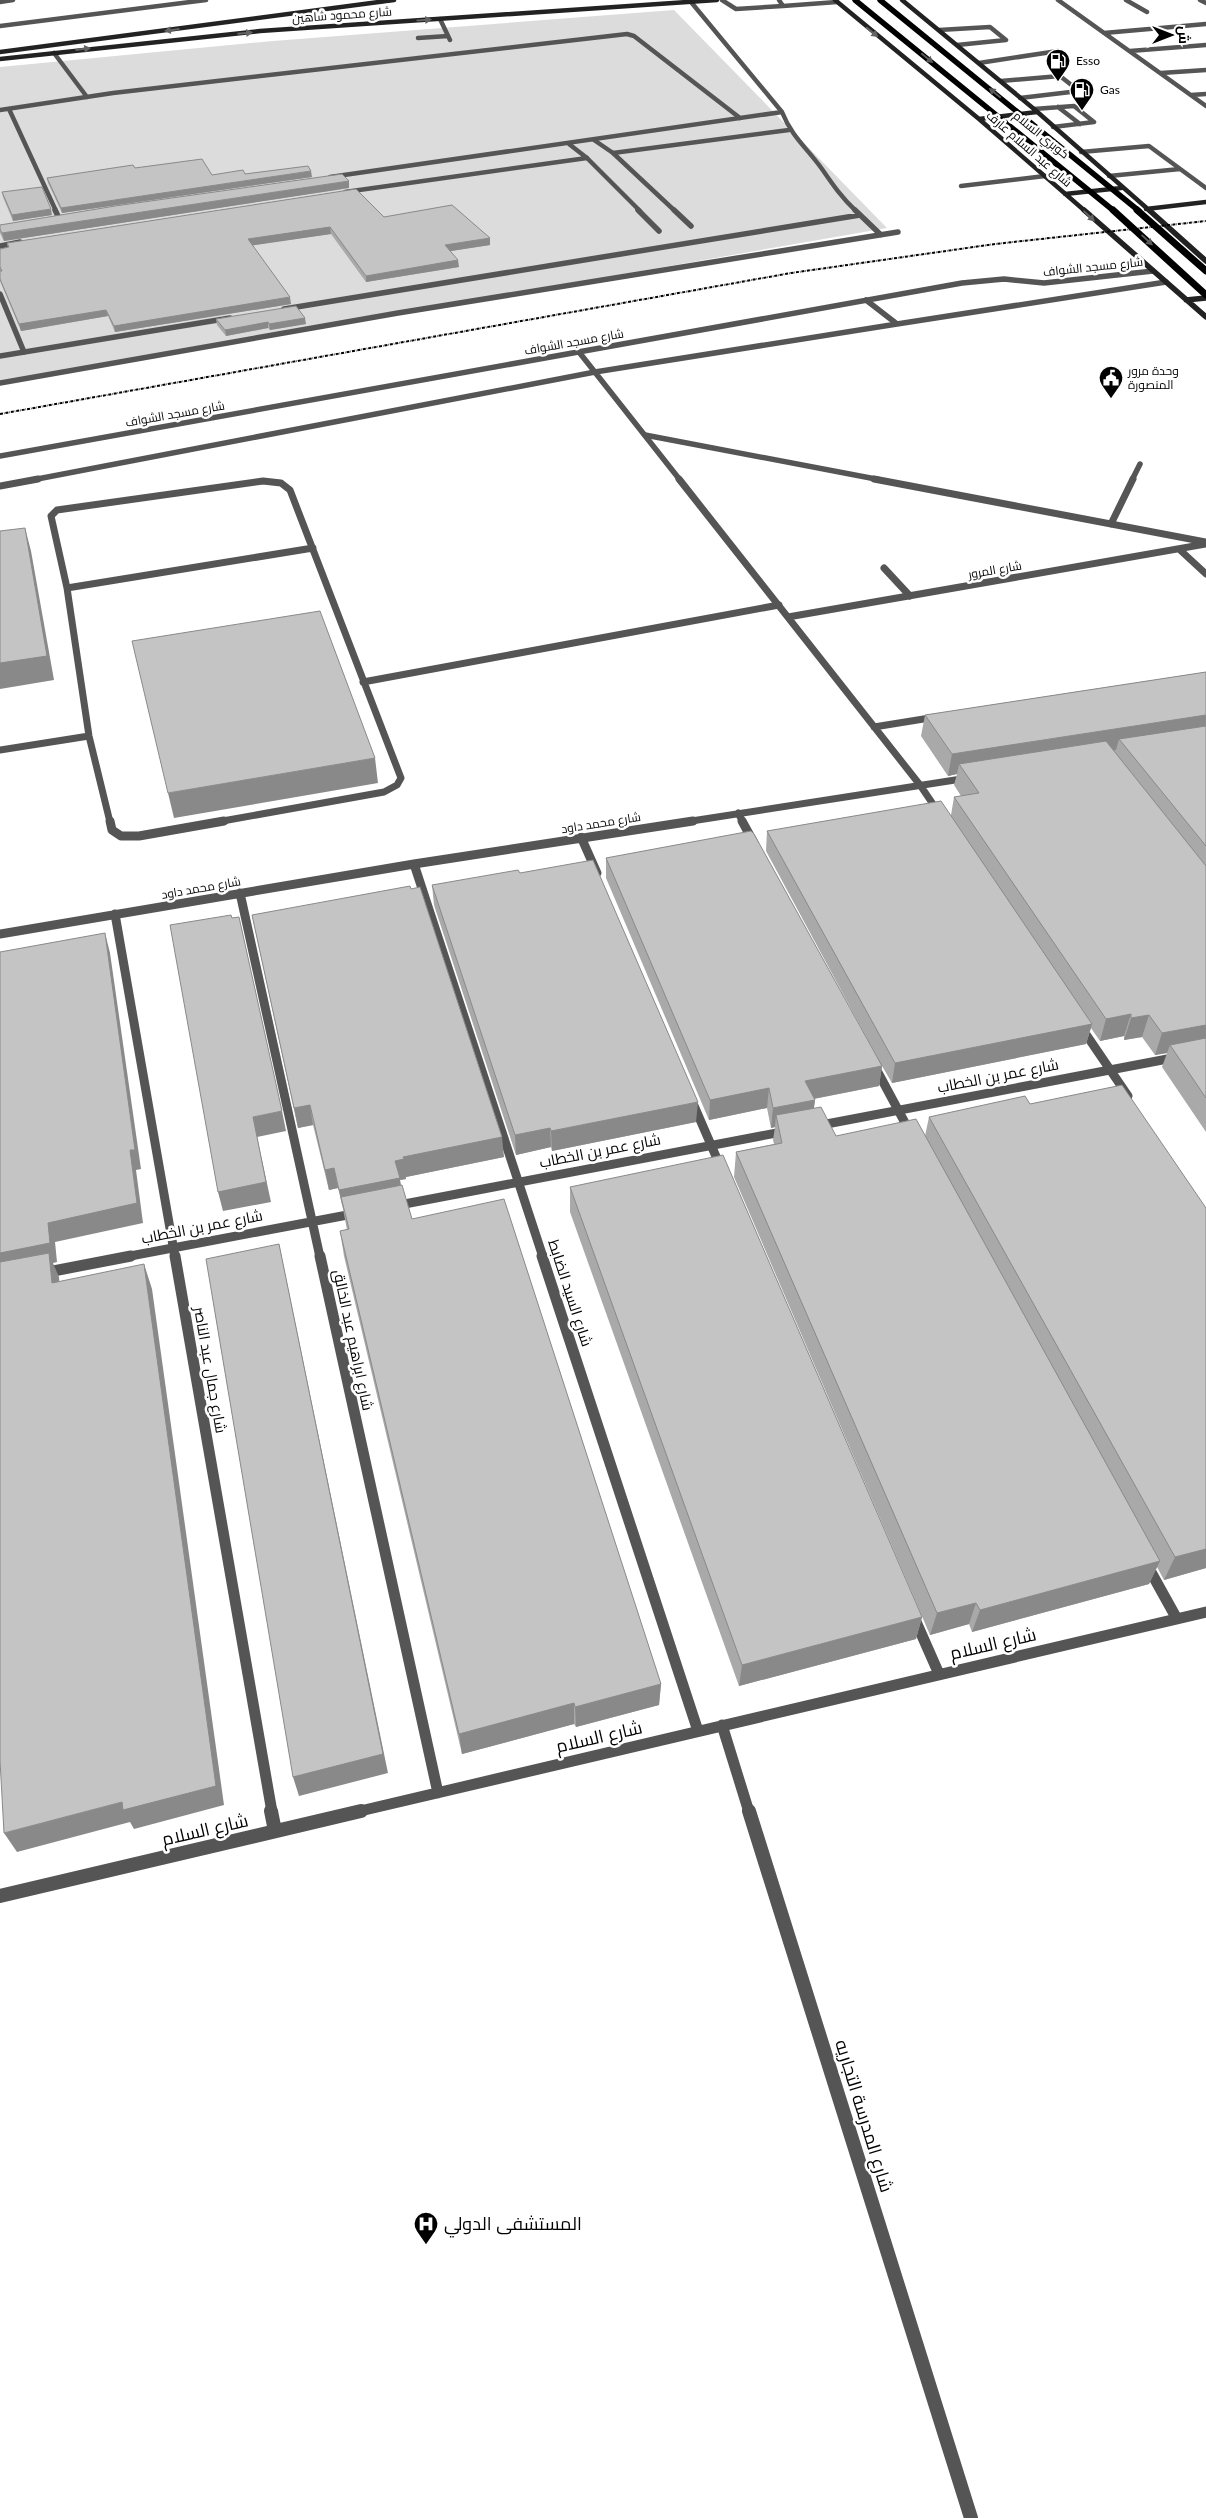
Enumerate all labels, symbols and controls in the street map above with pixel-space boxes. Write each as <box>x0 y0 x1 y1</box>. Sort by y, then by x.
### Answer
street label: شارع محمود شاهين <box>292 4 393 26</box>
north arrow <box>1146 10 1196 60</box>
one-way arrow <box>417 15 433 23</box>
one-way arrow <box>164 26 180 34</box>
one-way arrow <box>865 26 878 37</box>
text: ش <box>1175 26 1193 44</box>
one-way arrow <box>237 28 253 36</box>
one-way arrow <box>76 45 92 53</box>
fuel station icon: Esso <box>1045 48 1071 82</box>
one-way arrow <box>920 53 933 64</box>
place label: Esso <box>1076 53 1100 68</box>
fuel station icon: Gas <box>1069 77 1095 111</box>
place label: Gas <box>1100 82 1120 97</box>
one-way arrow <box>989 87 1002 98</box>
street label: شارع عبد السلام عارف <box>983 107 1075 191</box>
street label: كوبري السلام <box>1008 108 1072 164</box>
one-way arrow <box>1083 210 1095 222</box>
one-way arrow <box>1140 234 1152 246</box>
street label: شارع مسجد الشواف <box>1042 254 1144 280</box>
street label: شارع مسجد الشواف <box>523 325 625 359</box>
place label: وحدة مرور المنصورة <box>1127 363 1179 392</box>
public building icon: وحدة مرور المنصورة <box>1098 365 1124 399</box>
street label: شارع مسجد الشواف <box>124 397 226 431</box>
street label: شارع المرور <box>966 557 1023 583</box>
street label: شارع محمد داود <box>560 809 642 837</box>
street label: شارع محمد داود <box>160 873 242 903</box>
street label: شارع عمر بن الخطاب <box>936 1054 1061 1099</box>
street label: شارع عمر بن الخطاب <box>538 1129 663 1174</box>
street label: شارع عمر بن الخطاب <box>140 1205 265 1250</box>
street label: شارع السيد الضابط <box>542 1237 597 1349</box>
street label: شارع ابراهيم عبد الخالق <box>327 1268 378 1413</box>
street label: شارع جمال عبد الناصر <box>188 1304 231 1435</box>
street label: شارع السلام <box>947 1622 1039 1666</box>
street label: شارع السلام <box>553 1715 645 1759</box>
street label: شارع السلام <box>159 1808 251 1852</box>
street label: شارع المدرسة التجاريه <box>829 2037 899 2195</box>
hospital icon: المستشفى الدولي <box>413 2211 439 2245</box>
place label: المستشفى الدولي <box>444 2212 582 2238</box>

